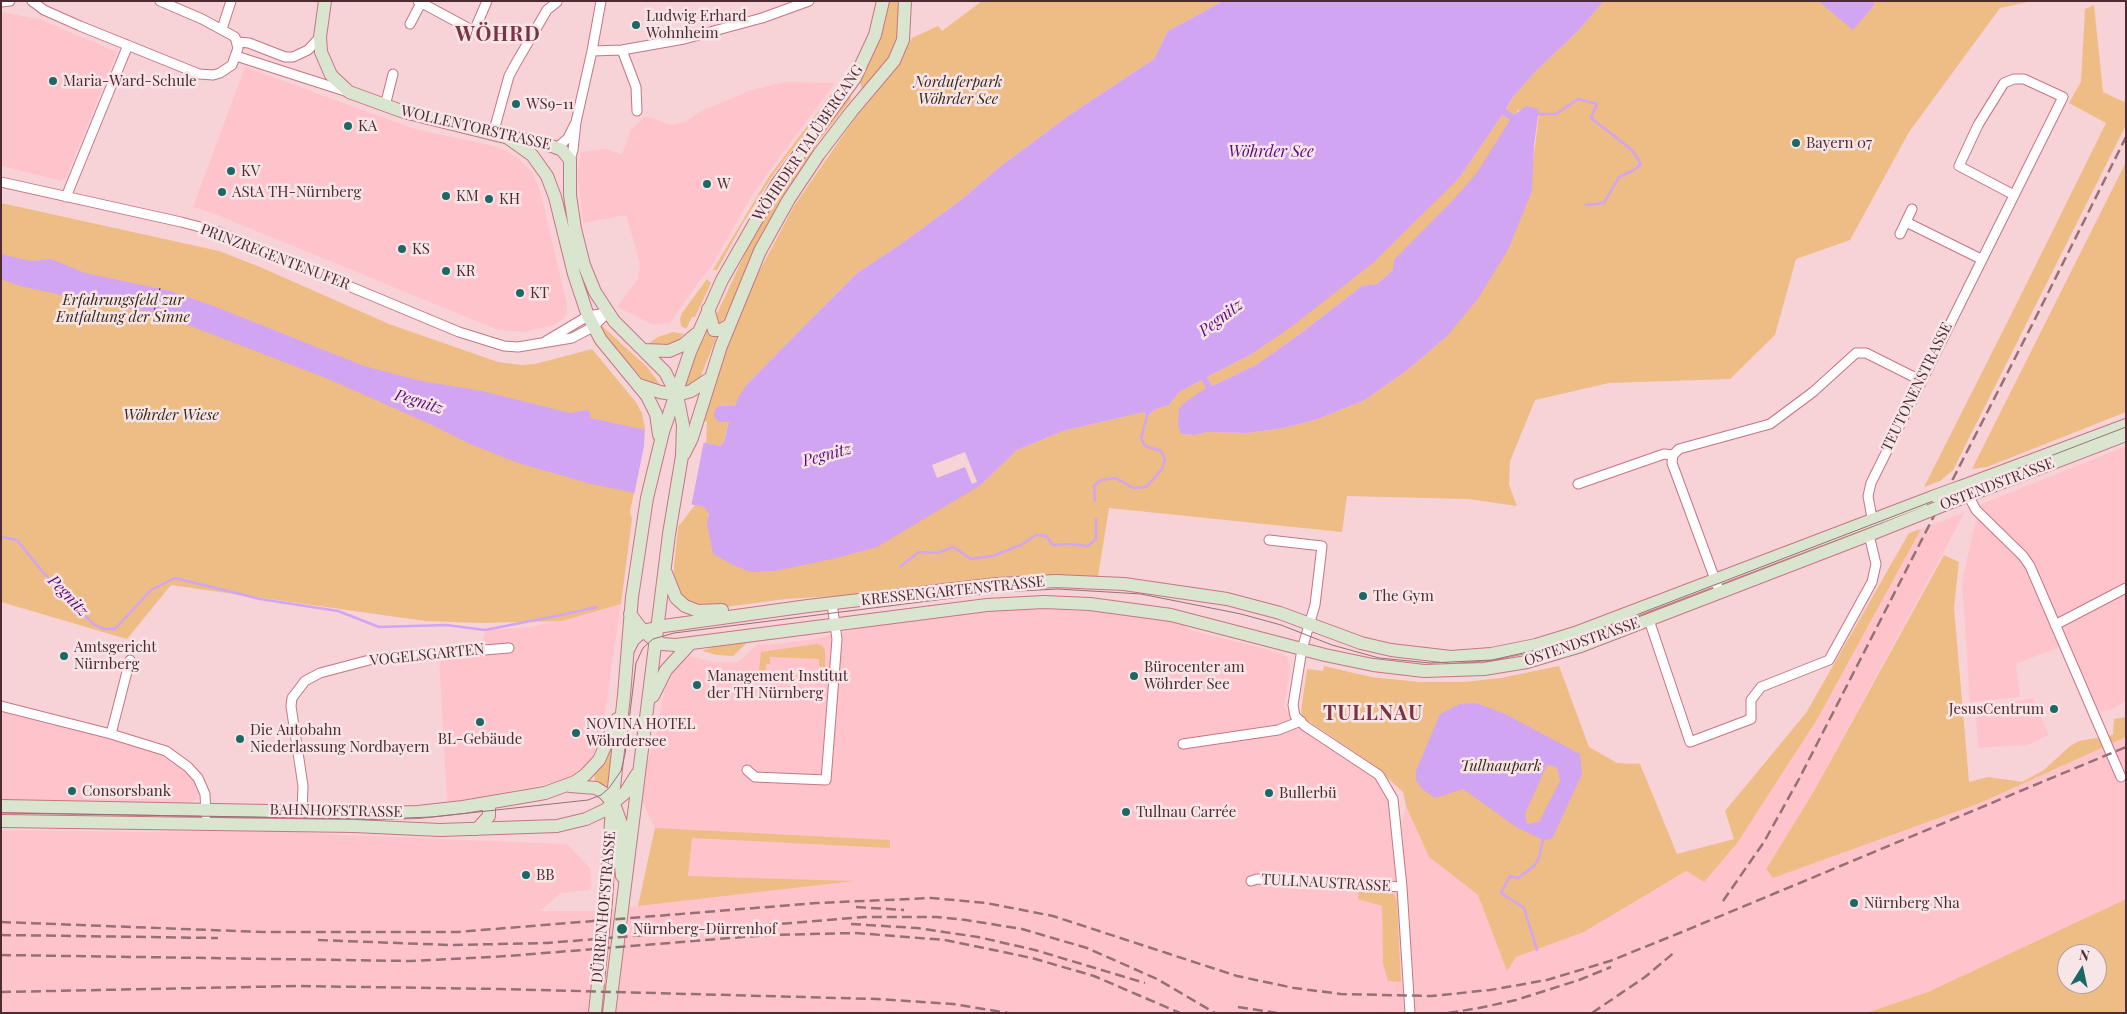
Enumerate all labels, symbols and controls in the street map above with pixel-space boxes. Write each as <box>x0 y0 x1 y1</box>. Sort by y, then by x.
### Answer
place label: Ludwig Erhard Wohnheim <box>646 7 747 42</box>
marker: Ludwig Erhard Wohnheim <box>630 19 642 31</box>
district label: WÖHRD <box>455 23 541 47</box>
street label: WÖHRDER TALÜBERGANG <box>749 62 867 224</box>
place label: Maria-Ward-Schule <box>63 72 197 90</box>
park label: Norduferpark Wöhrder See <box>914 73 1002 108</box>
marker: Maria-Ward-Schule <box>47 75 59 87</box>
place label: WS9-11 <box>526 95 574 113</box>
marker: WS9-11 <box>510 98 522 110</box>
street label: WOLLENTORSTRASSE <box>399 102 553 154</box>
place label: KA <box>358 117 377 135</box>
marker: KA <box>342 120 354 132</box>
place label: Bayern 07 <box>1806 134 1872 152</box>
marker: Bayern 07 <box>1790 137 1802 149</box>
water label: Wöhrder See <box>1228 142 1314 162</box>
place label: KV <box>241 162 260 180</box>
marker: KV <box>225 165 237 177</box>
place label: W <box>717 175 731 193</box>
marker: W <box>701 178 713 190</box>
place label: AStA TH-Nürnberg <box>232 183 361 201</box>
marker: AStA TH-Nürnberg <box>216 186 228 198</box>
place label: KM <box>456 187 479 205</box>
marker: KM <box>440 190 452 202</box>
place label: KH <box>499 190 520 208</box>
marker: KH <box>483 193 495 205</box>
street label: PRINZREGENTENUFER <box>198 220 352 294</box>
place label: KS <box>412 240 430 258</box>
marker: KS <box>396 243 408 255</box>
place label: KR <box>456 262 476 280</box>
marker: KR <box>440 265 452 277</box>
place label: KT <box>530 284 549 302</box>
marker: KT <box>514 287 526 299</box>
park label: Erfahrungsfeld zur Entfaltung der Sinne <box>56 291 190 326</box>
water label: Pegnitz <box>1195 295 1247 341</box>
street label: TEUTONENSTRASSE <box>1878 320 1956 454</box>
water label: Pegnitz <box>392 386 446 418</box>
park label: Wöhrder Wiese <box>123 406 219 424</box>
water label: Pegnitz <box>800 439 854 471</box>
street label: OSTENDSTRASSE <box>1937 454 2057 514</box>
water label: Pegnitz <box>44 571 92 621</box>
street label: KRESSENGARTENSTRASSE <box>860 572 1046 610</box>
place label: The Gym <box>1373 587 1434 605</box>
marker: The Gym <box>1357 590 1369 602</box>
street label: OSTENDSTRASSE <box>1522 614 1642 670</box>
place label: Amtsgericht Nürnberg <box>74 638 157 673</box>
street label: VOGELSGARTEN <box>369 640 485 670</box>
marker: Amtsgericht Nürnberg <box>58 650 70 662</box>
place label: Bürocenter am Wöhrder See <box>1144 658 1245 693</box>
place label: Management Institut der TH Nürnberg <box>707 667 848 702</box>
marker: Bürocenter am Wöhrder See <box>1128 670 1140 682</box>
marker: Management Institut der TH Nürnberg <box>691 679 703 691</box>
place label: JesusCentrum <box>1949 700 2044 718</box>
district label: TULLNAU <box>1322 702 1424 726</box>
marker: JesusCentrum <box>2048 703 2060 715</box>
place label: NOVINA HOTEL Wöhrdersee <box>586 715 695 750</box>
marker: BL-Gebäude <box>474 716 486 728</box>
place label: Die Autobahn Niederlassung Nordbayern <box>250 721 430 756</box>
marker: NOVINA HOTEL Wöhrdersee <box>570 727 582 739</box>
place label: BL-Gebäude <box>438 730 522 748</box>
marker: Die Autobahn Niederlassung Nordbayern <box>234 733 246 745</box>
park label: Tullnaupark <box>1461 757 1541 775</box>
place label: Consorsbank <box>82 782 171 800</box>
place label: Bullerbü <box>1279 784 1337 802</box>
marker: Consorsbank <box>66 785 78 797</box>
marker: Bullerbü <box>1263 787 1275 799</box>
street label: BAHNHOFSTRASSE <box>269 801 403 821</box>
place label: Tullnau Carrée <box>1136 803 1236 821</box>
marker: Tullnau Carrée <box>1120 806 1132 818</box>
street label: DÜRRENHOFSTRASSE <box>588 830 620 984</box>
place label: BB <box>536 866 555 884</box>
marker: BB <box>520 869 532 881</box>
street label: TULLNAUSTRASSE <box>1261 871 1391 895</box>
place label: Nürnberg Nha <box>1864 894 1960 912</box>
marker: Nürnberg Nha <box>1848 897 1860 909</box>
place label: Nürnberg-Dürrenhof <box>633 920 777 938</box>
marker: Nürnberg-Dürrenhof <box>615 922 629 936</box>
north arrow <box>2057 944 2107 994</box>
text: N <box>2078 944 2091 965</box>

